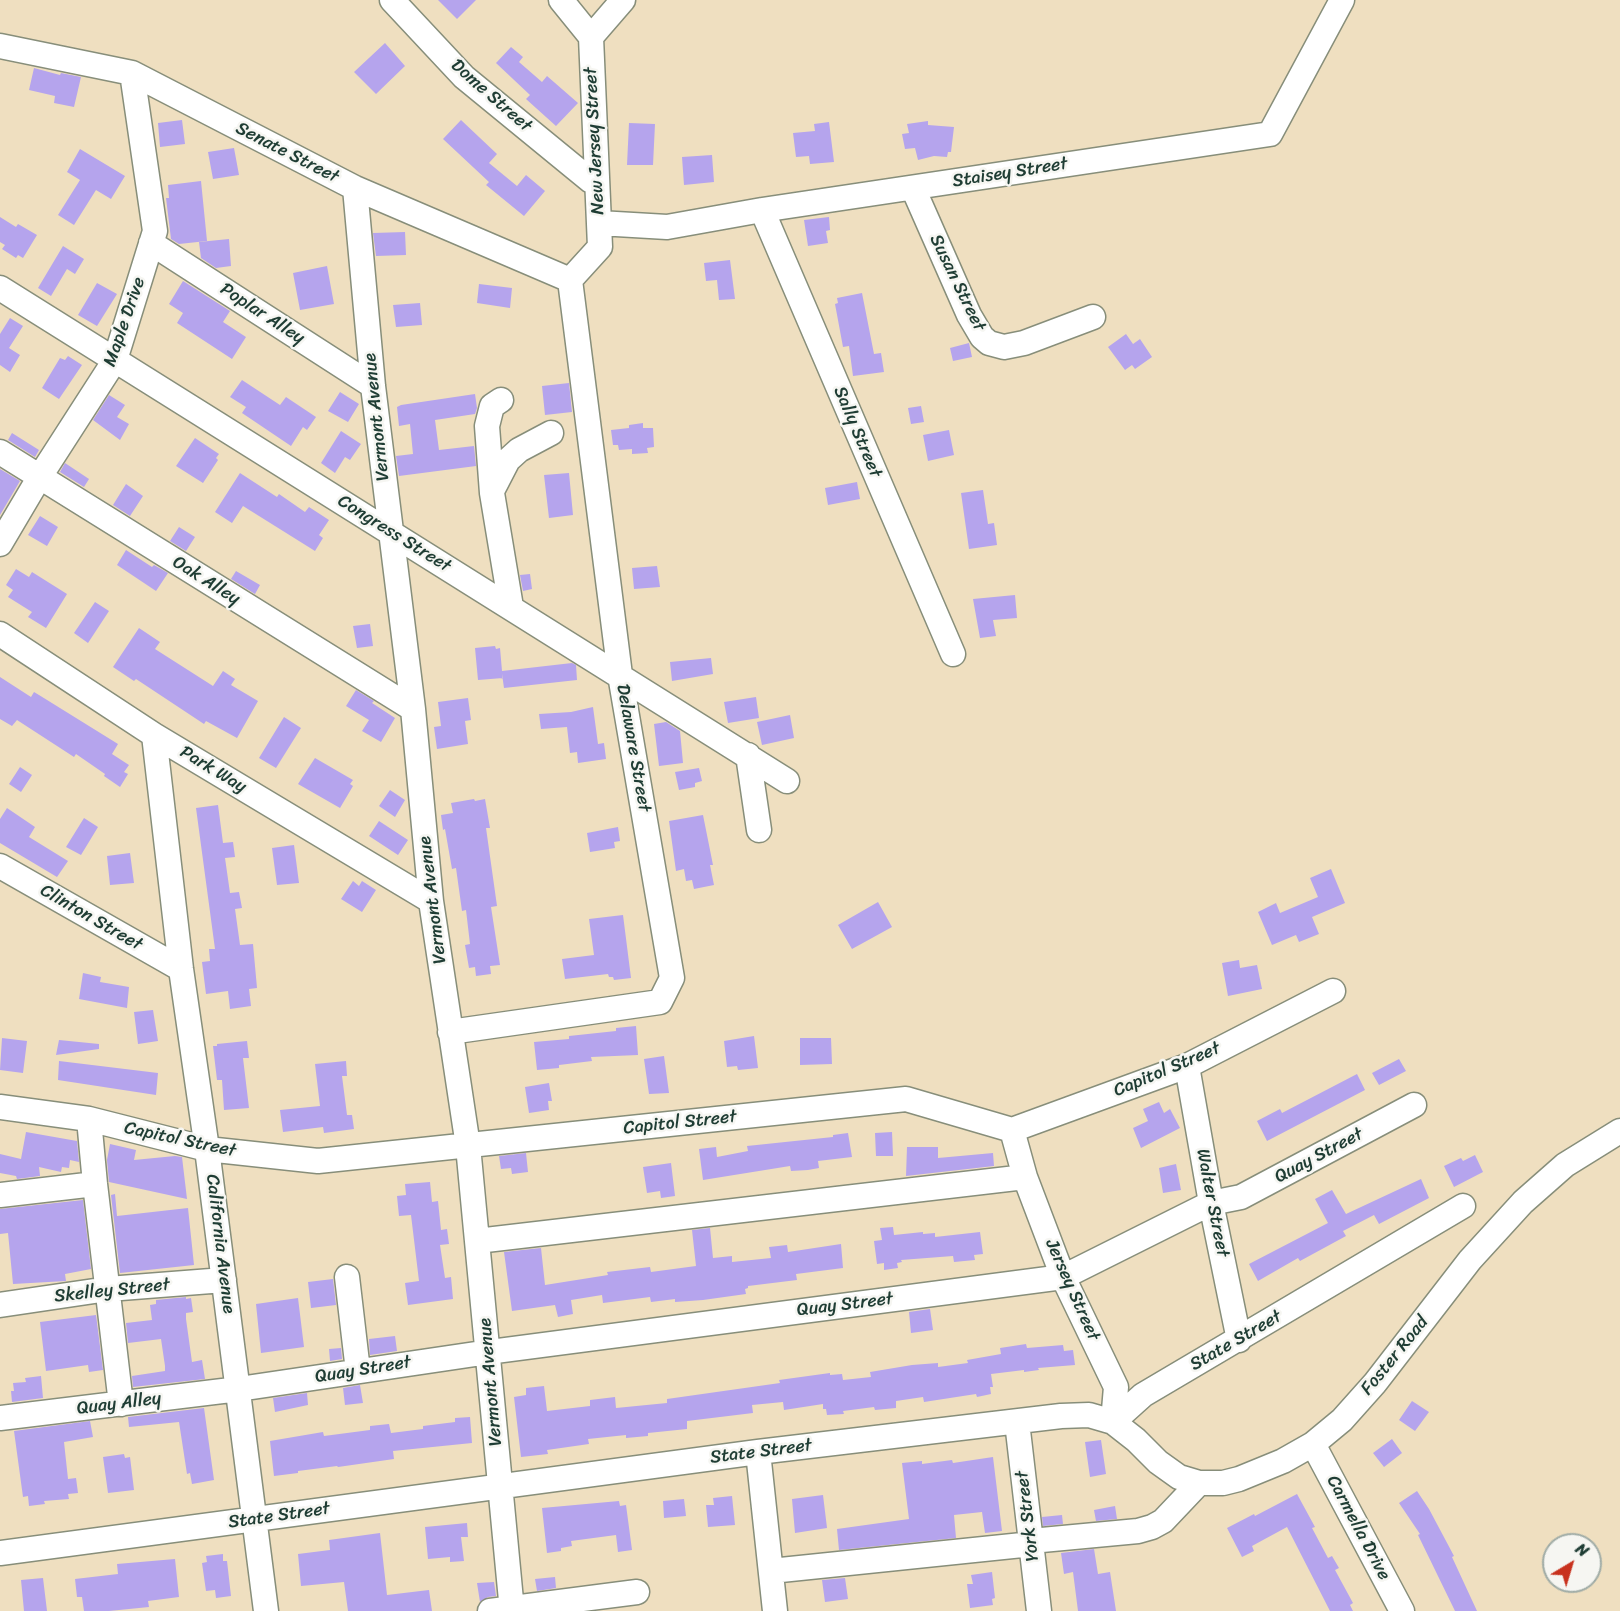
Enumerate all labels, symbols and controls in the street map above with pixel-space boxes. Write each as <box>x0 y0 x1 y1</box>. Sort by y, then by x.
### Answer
street label: Dome Street <box>446 55 536 137</box>
street label: New Jersey Street <box>580 67 610 215</box>
street label: Senate Street <box>232 118 342 188</box>
street label: Staisey Street <box>951 153 1069 193</box>
street label: Susan Street <box>924 231 990 335</box>
street label: Maple Drive <box>100 275 150 369</box>
street label: Poplar Alley <box>216 279 308 349</box>
street label: Vermont Avenue <box>360 352 394 482</box>
street label: Sally Street <box>828 383 886 481</box>
street label: Congress Street <box>333 491 455 577</box>
street label: Oak Alley <box>168 552 244 610</box>
street label: Delaware Street <box>611 682 655 814</box>
street label: Park Way <box>176 742 250 798</box>
street label: Vermont Avenue <box>414 835 452 965</box>
street label: Clinton Street <box>36 880 146 956</box>
street label: Capitol Street <box>1110 1038 1224 1102</box>
street label: Capitol Street <box>622 1106 738 1140</box>
street label: Capitol Street <box>122 1118 238 1162</box>
street label: Quay Street <box>1271 1124 1367 1188</box>
street label: Walter Street <box>1191 1147 1233 1259</box>
street label: California Avenue <box>201 1173 239 1315</box>
street label: Jersey Street <box>1040 1236 1104 1344</box>
street label: Skelley Street <box>53 1274 171 1308</box>
street label: Quay Street <box>796 1288 894 1322</box>
street label: State Street <box>1186 1306 1286 1376</box>
street label: Foster Road <box>1357 1312 1433 1400</box>
street label: Vermont Avenue <box>475 1317 507 1447</box>
street label: Quay Street <box>314 1352 412 1388</box>
street label: Quay Alley <box>76 1388 162 1420</box>
street label: State Street <box>709 1435 813 1469</box>
street label: York Street <box>1012 1469 1044 1563</box>
street label: Carmella Drive <box>1321 1472 1395 1584</box>
street label: State Street <box>227 1498 331 1534</box>
north arrow <box>1542 1533 1602 1593</box>
text: N <box>1569 1535 1595 1565</box>

